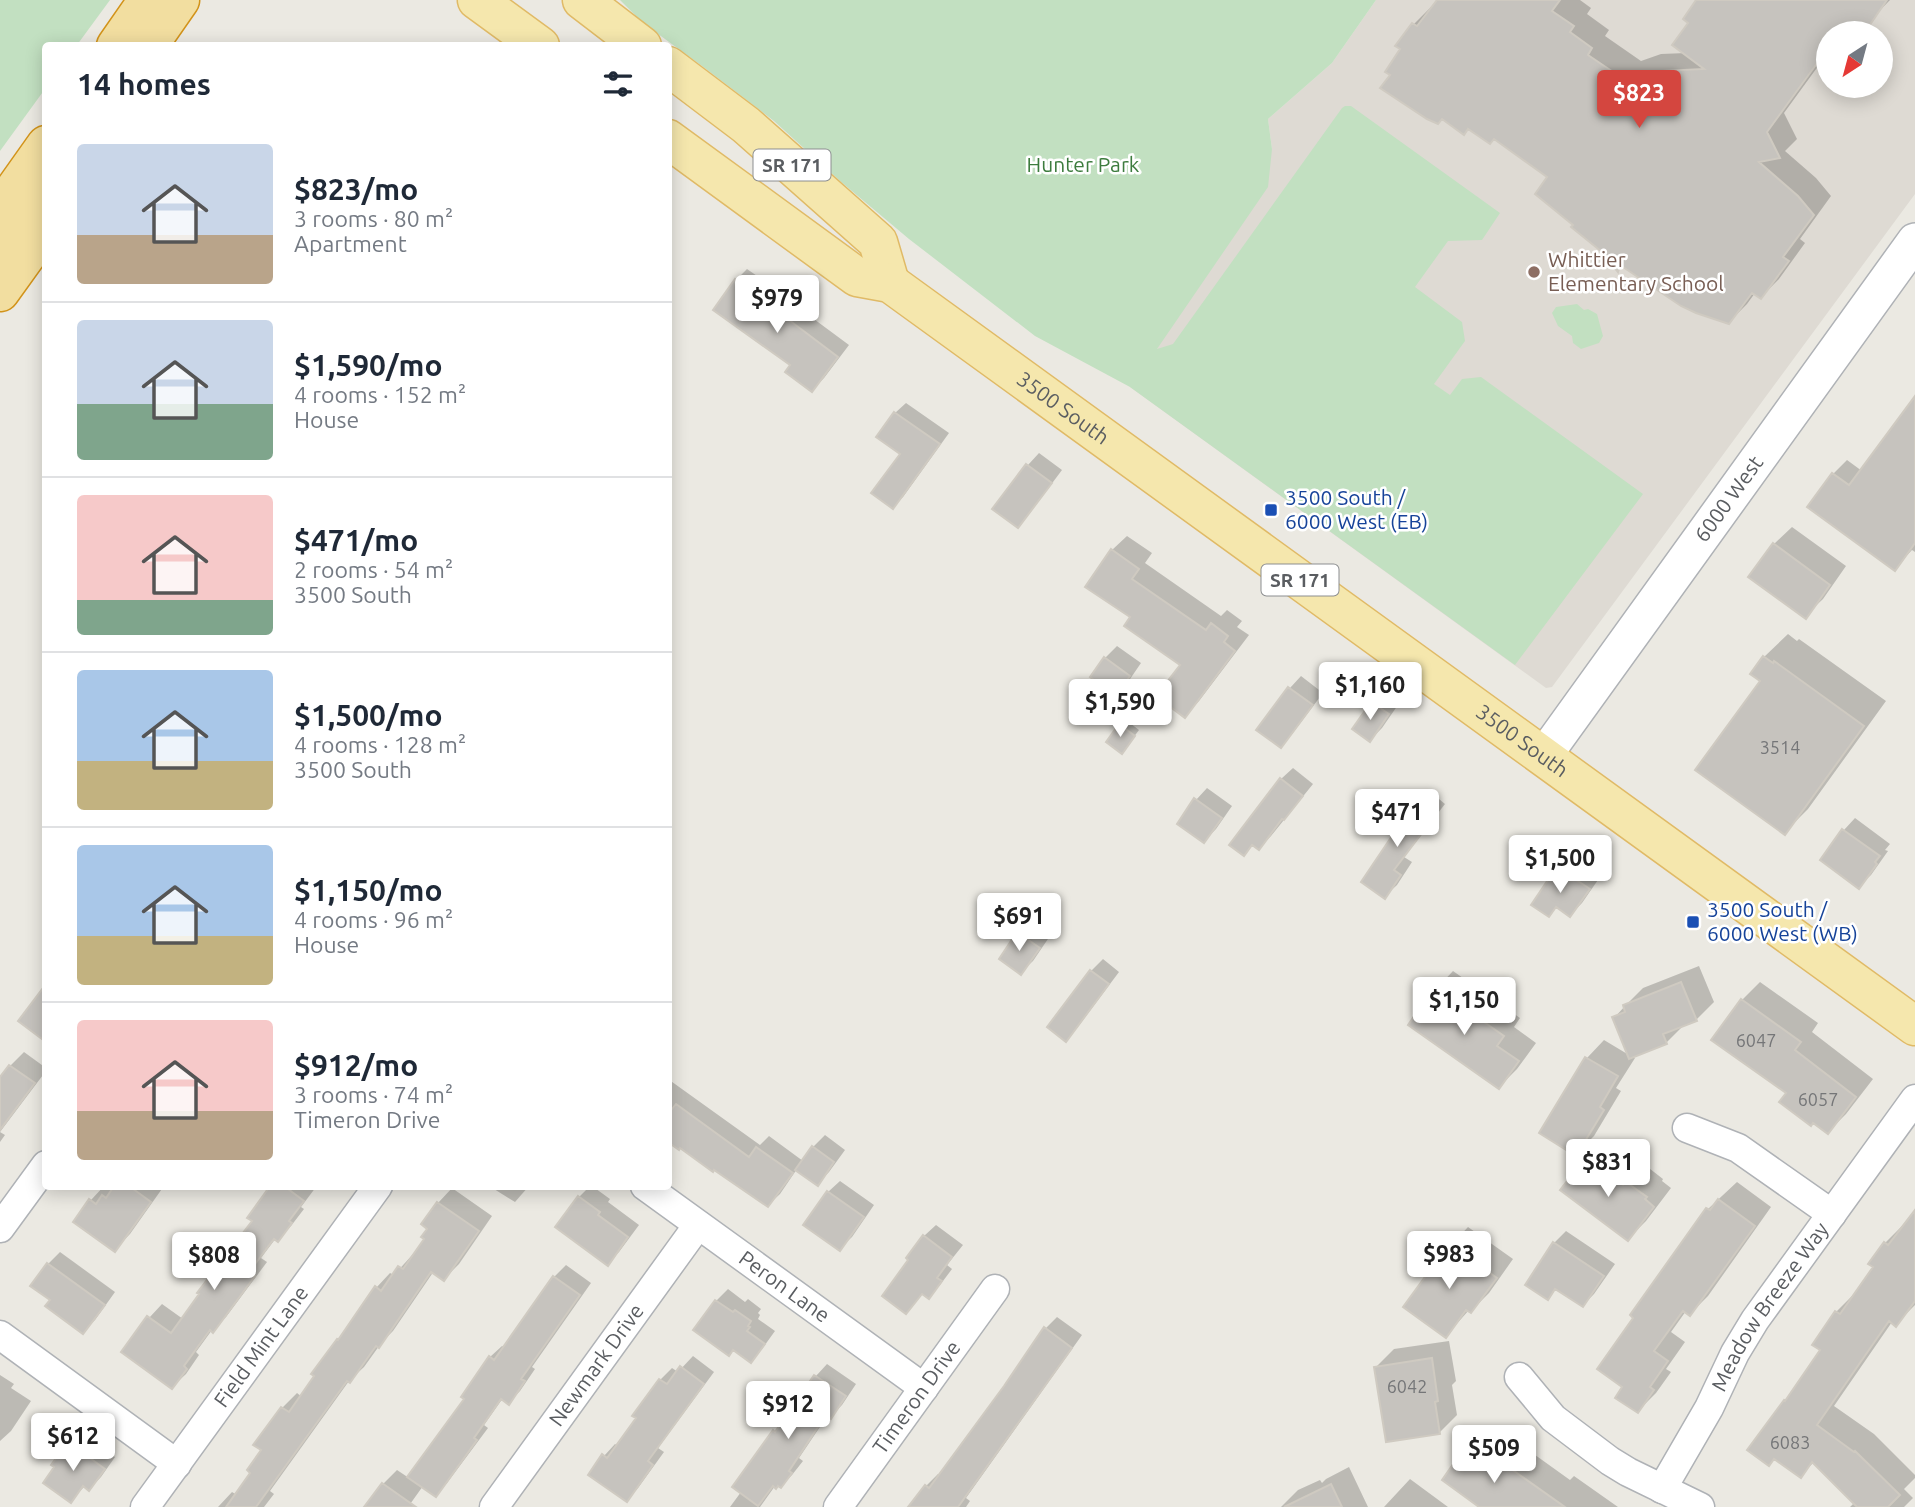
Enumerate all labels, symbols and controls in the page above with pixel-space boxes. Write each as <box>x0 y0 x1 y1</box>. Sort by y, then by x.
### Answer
north arrow <box>1816 21 1894 98</box>
map controls <box>1816 21 1893 98</box>
icon: filters <box>599 65 637 103</box>
text: 14 homes <box>77 67 211 101</box>
pin: $823 <box>1598 71 1680 130</box>
text: $823 <box>1613 80 1665 105</box>
road number: SR 171 <box>754 150 830 181</box>
park label: Hunter Park <box>1027 152 1140 176</box>
icon: home <box>133 172 217 256</box>
text: $823/mo <box>294 172 418 206</box>
text: 3 rooms · 80 m² <box>294 206 453 231</box>
text: Apartment <box>294 231 407 256</box>
place label: Whittier Elementary School <box>1548 247 1724 295</box>
marker: Whittier Elementary School <box>1526 264 1542 280</box>
pin: $979 <box>736 276 818 335</box>
text: $979 <box>751 285 803 310</box>
icon: home <box>133 348 217 432</box>
text: $1,590/mo <box>294 348 443 382</box>
street label: 3500 South <box>1013 366 1114 449</box>
text: 4 rooms · 152 m² <box>294 382 466 407</box>
text: House <box>294 407 359 432</box>
street label: 6000 West <box>1689 451 1767 546</box>
place label: 3500 South / 6000 West (EB) <box>1285 485 1428 533</box>
marker: 3500 South / 6000 West (EB) <box>1263 502 1279 518</box>
icon: home <box>133 523 217 607</box>
text: $471/mo <box>294 523 418 557</box>
text: 2 rooms · 54 m² <box>294 557 453 582</box>
road number: SR 171 <box>1262 565 1338 596</box>
text: 3500 South <box>294 582 412 607</box>
pin: $1,160 <box>1313 662 1427 722</box>
text: $1,160 <box>1335 672 1405 697</box>
pin: $1,590 <box>1063 680 1177 739</box>
text: $1,590 <box>1085 689 1155 714</box>
icon: home <box>133 698 217 782</box>
text: $1,500/mo <box>294 698 443 732</box>
street label: 3500 South <box>1472 699 1573 782</box>
text: 4 rooms · 128 m² <box>294 732 466 757</box>
house number: 3514 <box>1760 737 1800 757</box>
text: 3500 South <box>294 757 412 782</box>
pin: $471 <box>1356 790 1438 849</box>
text: $471 <box>1371 799 1423 824</box>
pin: $1,500 <box>1503 836 1617 895</box>
text: $1,500 <box>1525 845 1595 870</box>
icon: home <box>133 873 217 957</box>
text: $1,150/mo <box>294 873 443 907</box>
pin: $691 <box>978 894 1060 953</box>
place label: 3500 South / 6000 West (WB) <box>1707 897 1858 945</box>
text: $691 <box>993 903 1045 928</box>
text: 4 rooms · 96 m² <box>294 907 453 932</box>
marker: 3500 South / 6000 West (WB) <box>1685 914 1701 930</box>
text: House <box>294 932 359 957</box>
pin: $1,150 <box>1407 978 1521 1037</box>
text: $1,150 <box>1429 987 1499 1012</box>
house number: 6047 <box>1736 1030 1776 1050</box>
icon: home <box>133 1048 217 1132</box>
text: $912/mo <box>294 1048 418 1082</box>
text: 3 rooms · 74 m² <box>294 1082 453 1107</box>
house number: 6057 <box>1798 1089 1838 1109</box>
text: Timeron Drive <box>294 1107 440 1132</box>
pin: $831 <box>1567 1140 1649 1199</box>
text: $831 <box>1582 1149 1634 1174</box>
street label: Meadow Breeze Way <box>1706 1217 1833 1395</box>
pin: $808 <box>173 1232 255 1292</box>
pin: $983 <box>1408 1232 1490 1291</box>
text: $983 <box>1423 1241 1475 1266</box>
text: $808 <box>188 1242 240 1267</box>
street label: Peron Lane <box>735 1245 835 1327</box>
street label: Field Mint Lane <box>209 1281 312 1411</box>
street label: Newmark Drive <box>544 1299 648 1430</box>
street label: Timeron Drive <box>867 1336 965 1458</box>
house number: 6042 <box>1387 1376 1427 1396</box>
pin: $912 <box>747 1382 829 1441</box>
text: $912 <box>762 1391 814 1416</box>
pin: $612 <box>32 1414 114 1473</box>
text: $612 <box>47 1423 99 1448</box>
pin: $509 <box>1453 1426 1535 1485</box>
house number: 6083 <box>1770 1432 1810 1452</box>
text: $509 <box>1468 1435 1520 1460</box>

